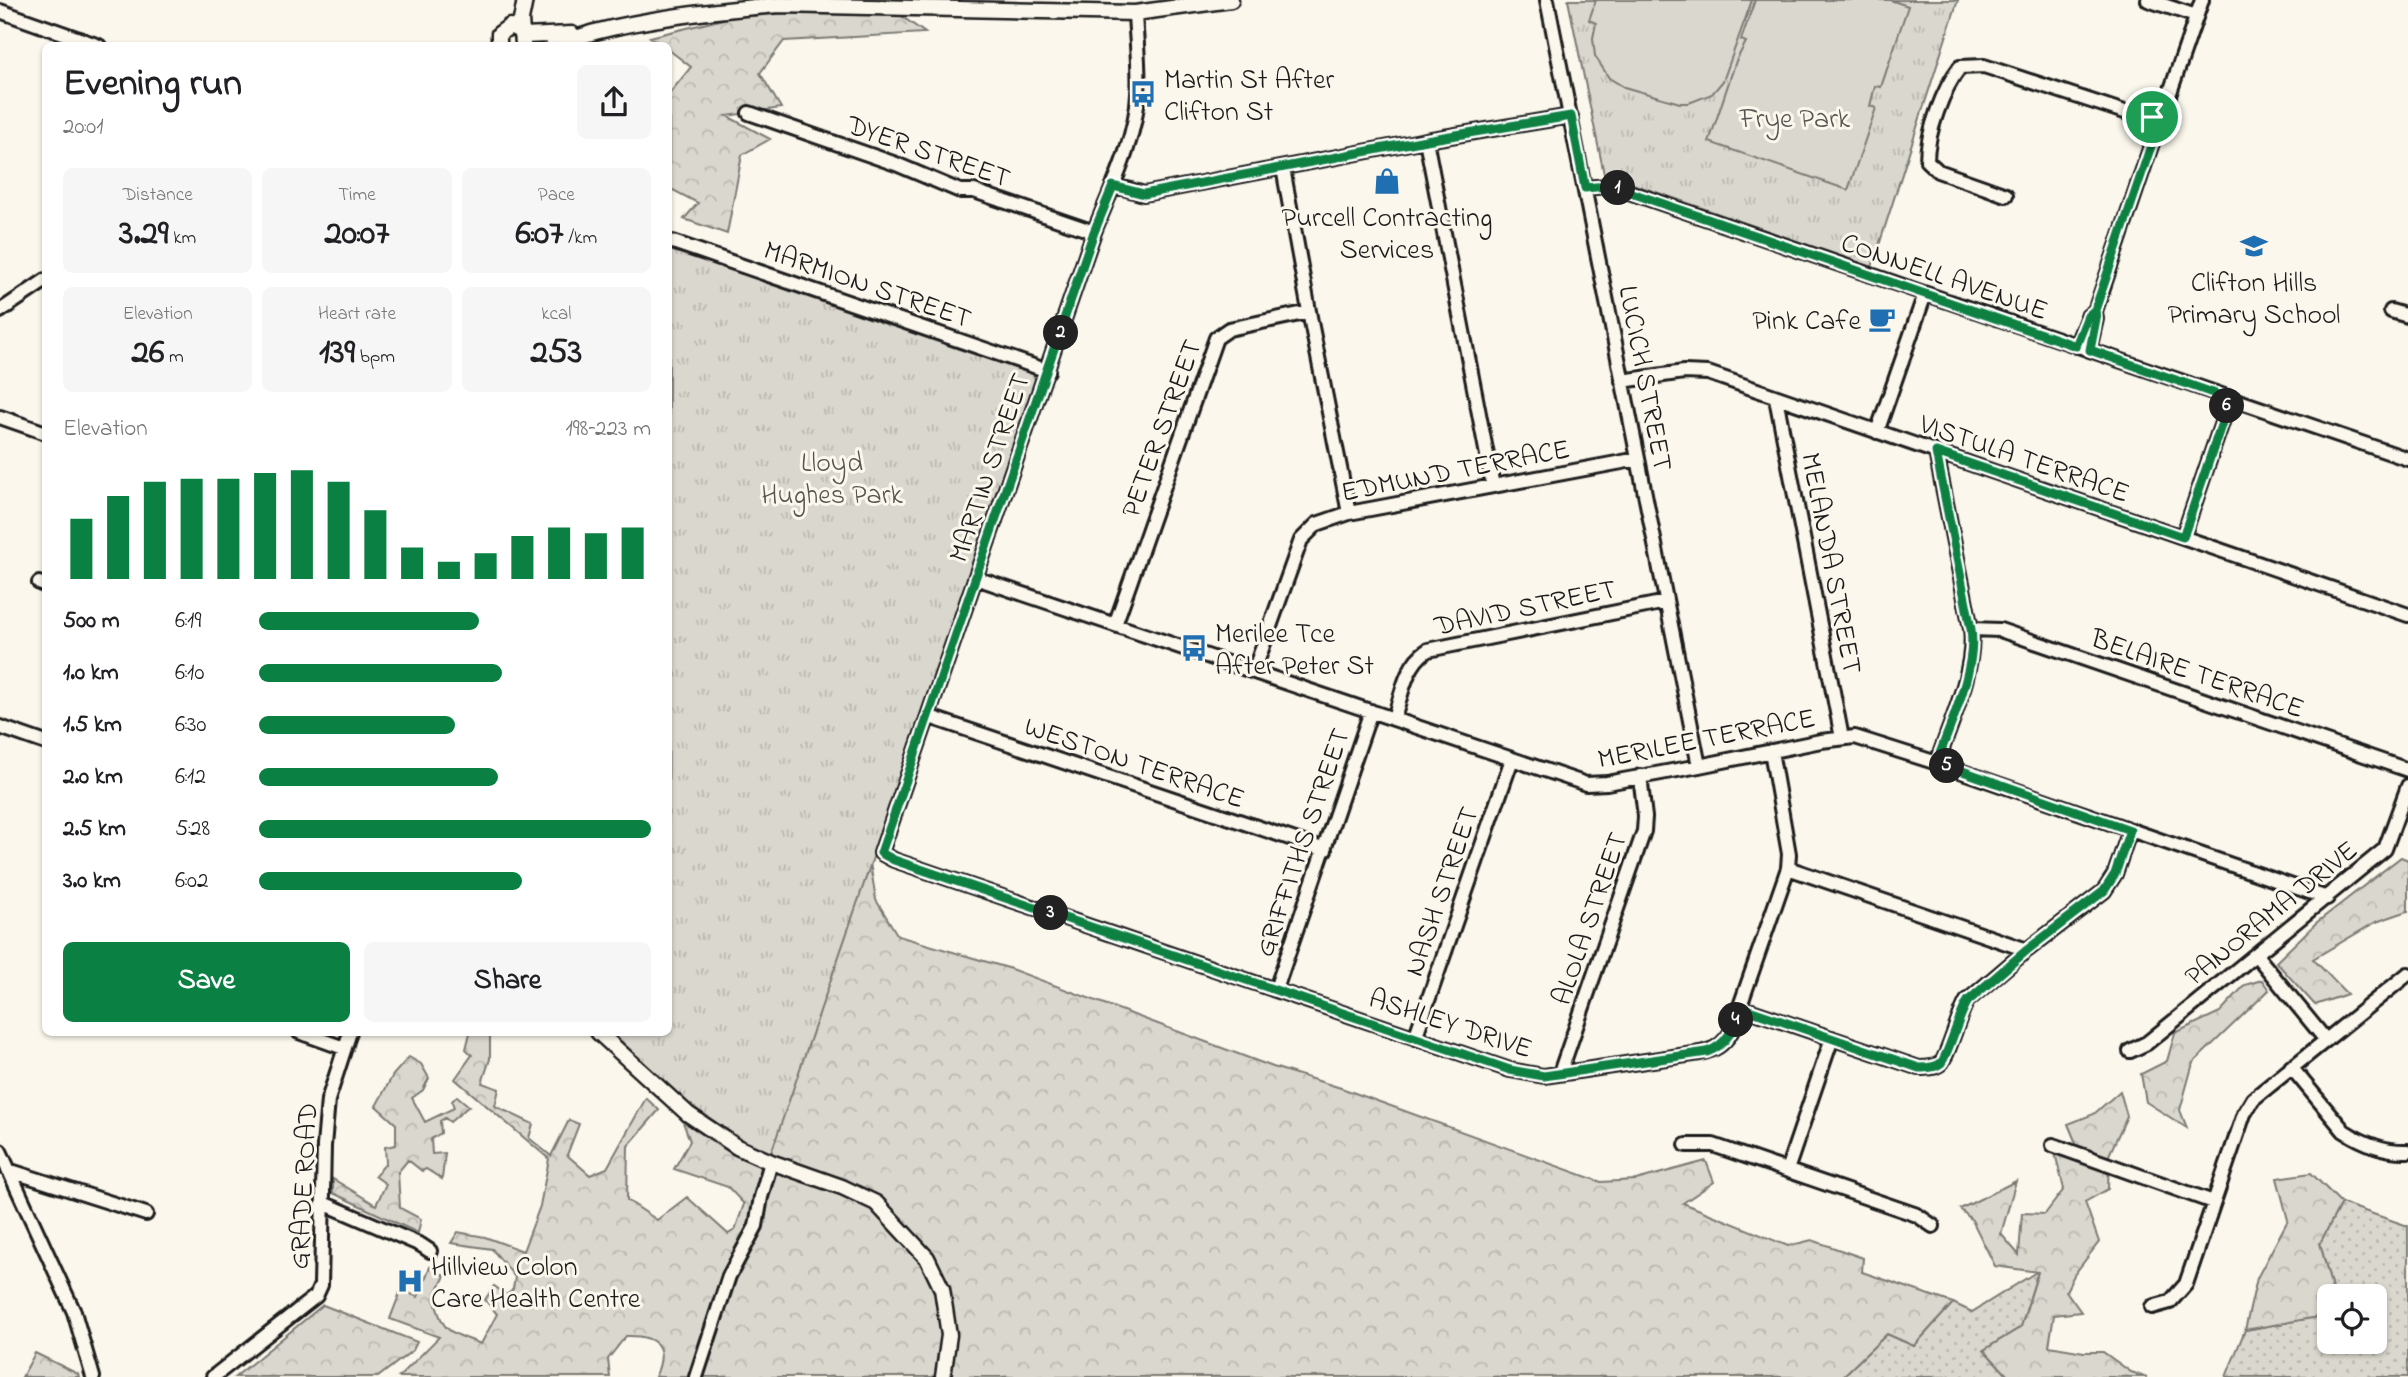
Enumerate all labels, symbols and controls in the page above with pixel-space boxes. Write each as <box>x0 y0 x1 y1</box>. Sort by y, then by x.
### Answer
text: Evening run <box>63 57 242 113</box>
place label: Martin St After Clifton St <box>1164 61 1335 134</box>
button: share <box>577 65 651 139</box>
bus stop icon: Martin St After Clifton St <box>1128 79 1158 109</box>
pin <box>2122 87 2182 147</box>
icon: arrive <box>2133 98 2171 136</box>
park label: Frye Park <box>1739 100 1851 141</box>
street label: DYER STREET <box>840 106 1015 200</box>
text: 20:01 <box>63 111 104 144</box>
shop icon: Purcell Contracting Services <box>1372 166 1402 196</box>
pin: 1 <box>1600 170 1636 206</box>
text: 1 <box>1614 174 1621 201</box>
text: Distance <box>123 182 193 209</box>
text: Time <box>338 182 376 209</box>
text: Pace <box>538 182 575 209</box>
place label: Purcell Contracting Services <box>1282 199 1492 272</box>
text: 3.29 <box>119 209 169 260</box>
text: 20:07 <box>324 209 390 260</box>
text: 6:07 <box>516 209 563 260</box>
street label: CONNELL AVENUE <box>1835 224 2053 333</box>
text: km <box>169 225 196 252</box>
text: /km <box>563 225 597 252</box>
school or university icon: Clifton Hills Primary School <box>2239 231 2269 261</box>
street label: MARMION STREET <box>758 232 976 341</box>
place label: Clifton Hills Primary School <box>2167 264 2341 337</box>
street label: LUCICH STREET <box>1605 282 1682 475</box>
text: Elevation <box>123 301 193 328</box>
text: Heart rate <box>318 301 396 328</box>
text: kcal <box>541 301 571 328</box>
place label: Pink Cafe <box>1752 302 1861 343</box>
cafe icon: Pink Cafe <box>1867 304 1897 334</box>
pin: 2 <box>1044 316 1078 350</box>
text: 2 <box>1056 319 1065 346</box>
text: 26 <box>132 328 164 379</box>
text: 139 <box>319 328 355 379</box>
text: 253 <box>530 328 582 379</box>
street label: PETER STREET <box>1112 335 1214 524</box>
text: m <box>164 344 184 371</box>
text: bpm <box>355 344 395 371</box>
street label: MARTIN STREET <box>940 368 1043 568</box>
pin: 6 <box>2210 388 2244 424</box>
text: 6 <box>2222 392 2231 419</box>
street label: VISTULA TERRACE <box>1912 405 2134 515</box>
text: Elevation <box>63 413 148 446</box>
text: 198–223 m <box>566 413 651 446</box>
street label: EDMUND TERRACE <box>1338 430 1574 515</box>
park label: Lloyd Hughes Park <box>761 444 903 517</box>
street label: MELANDA STREET <box>1788 449 1871 678</box>
street label: DAVID STREET <box>1430 570 1620 649</box>
text: 500 m <box>63 605 120 638</box>
text: 6:19 <box>175 605 201 638</box>
place label: Merilee Tce After Peter St <box>1215 615 1374 688</box>
street label: BELAIRE TERRACE <box>2084 619 2309 731</box>
bus stop icon: Merilee Tce After Peter St <box>1179 633 1209 663</box>
text: 1.0 km <box>63 657 119 690</box>
text: 6:10 <box>175 657 204 690</box>
street label: MERILEE TERRACE <box>1594 699 1819 782</box>
street label: WESTON TERRACE <box>1018 707 1250 821</box>
text: 1.5 km <box>63 709 122 742</box>
text: 6:30 <box>175 709 207 742</box>
street label: GRIFFITHS STREET <box>1246 723 1363 963</box>
pin: 5 <box>1930 748 1965 784</box>
text: 5 <box>1941 752 1952 779</box>
text: 2.0 km <box>63 761 123 794</box>
text: 6:12 <box>175 761 206 794</box>
street label: NASH STREET <box>1395 802 1491 982</box>
text: 2.5 km <box>63 813 126 846</box>
text: 5:28 <box>175 813 210 846</box>
street label: ALOLA STREET <box>1543 827 1640 1011</box>
street label: PANORAMA DRIVE <box>2177 832 2368 997</box>
text: 3.0 km <box>63 865 121 898</box>
text: 6:02 <box>175 865 208 898</box>
pin: 3 <box>1034 895 1068 930</box>
text: 3 <box>1047 899 1054 926</box>
button: Save <box>63 942 350 1022</box>
button: Share <box>364 942 651 1022</box>
street label: ASHLEY DRIVE <box>1363 980 1537 1071</box>
pin: 4 <box>1718 1002 1754 1038</box>
text: 4 <box>1732 1006 1739 1033</box>
street label: GRADE ROAD <box>281 1102 330 1271</box>
place label: Hillview Colon Care Health Centre <box>431 1248 641 1321</box>
hospital icon: Hillview Colon Care Health Centre <box>395 1266 425 1296</box>
map controls <box>2317 1284 2387 1354</box>
button: locate <box>2317 1284 2387 1354</box>

